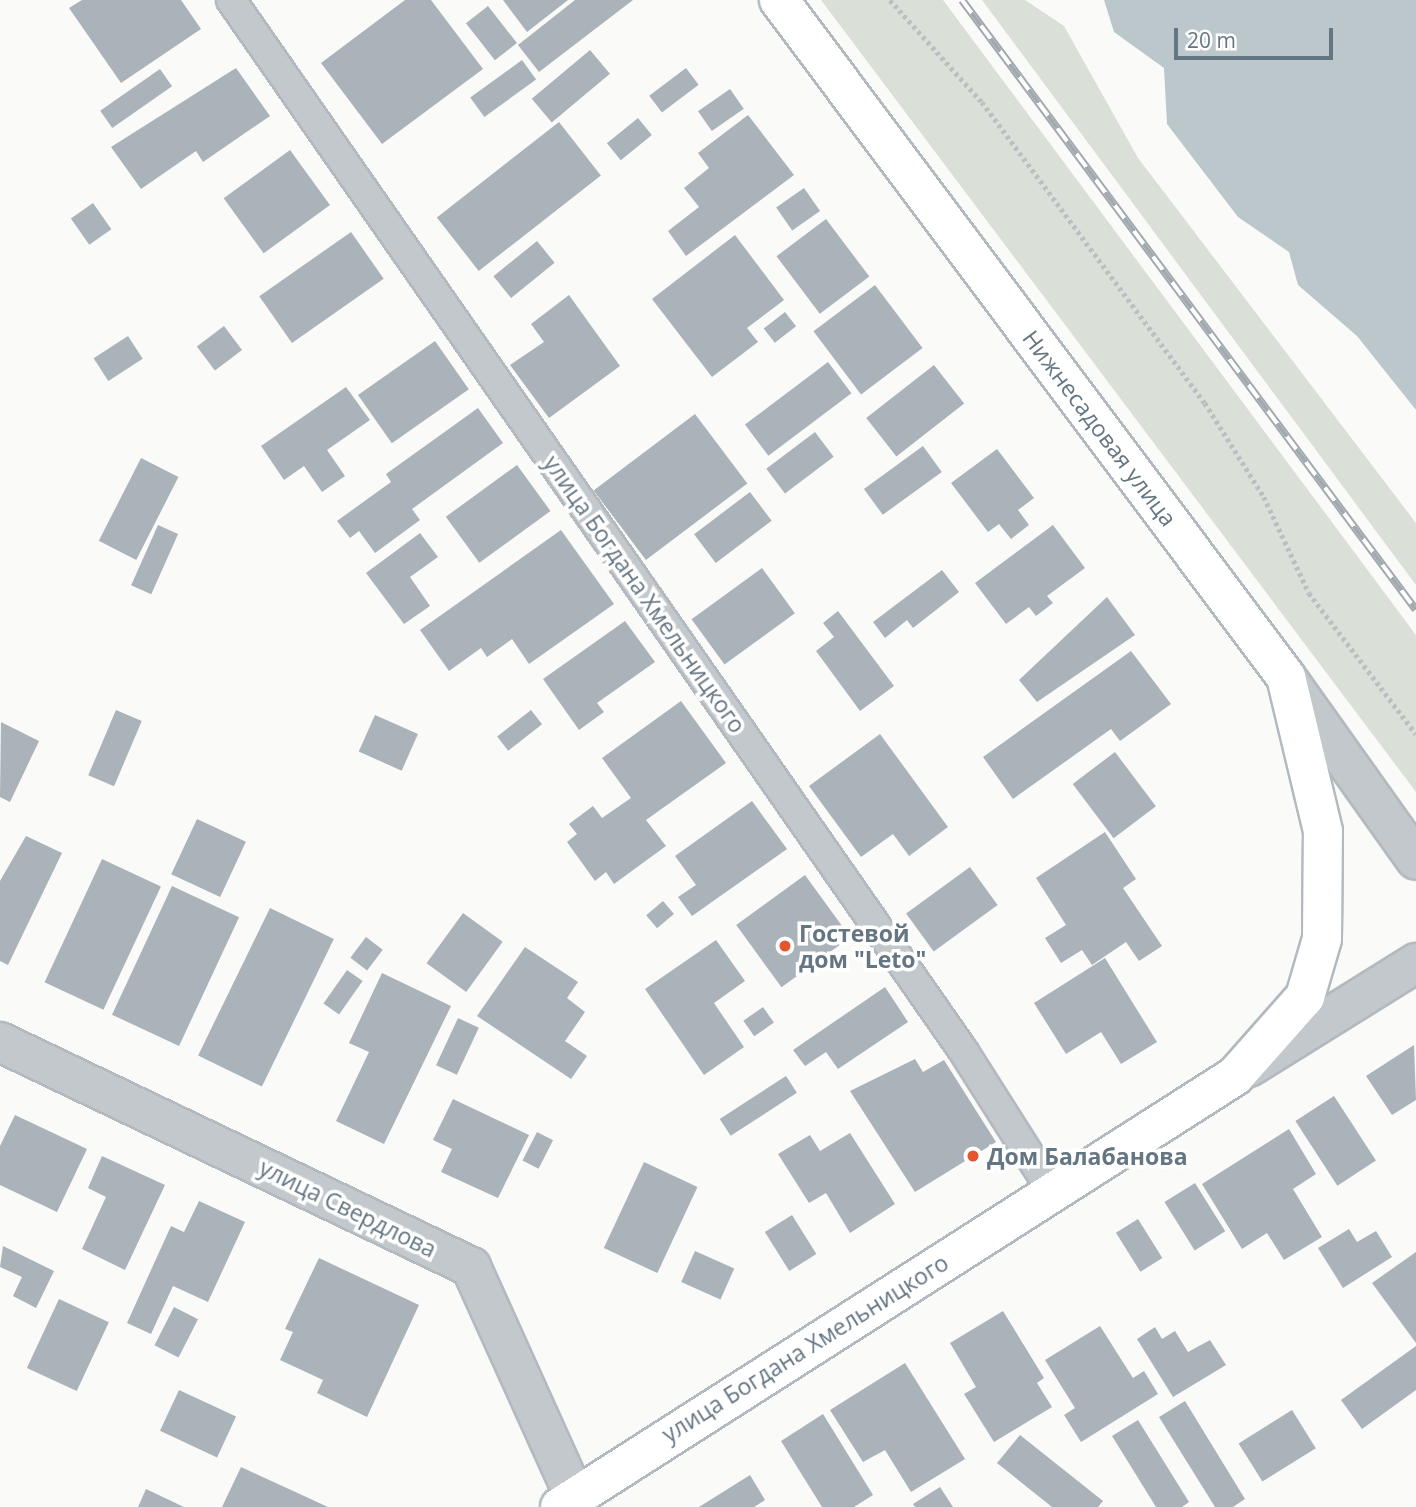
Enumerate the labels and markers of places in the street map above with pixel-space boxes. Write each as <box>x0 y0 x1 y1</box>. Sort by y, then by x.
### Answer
place label: Гостевой дом "Leto" <box>799 919 926 973</box>
marker: Гостевой дом "Leto" <box>777 938 793 954</box>
place label: Дом Балабанова <box>987 1142 1188 1170</box>
marker: Дом Балабанова <box>965 1148 981 1164</box>

